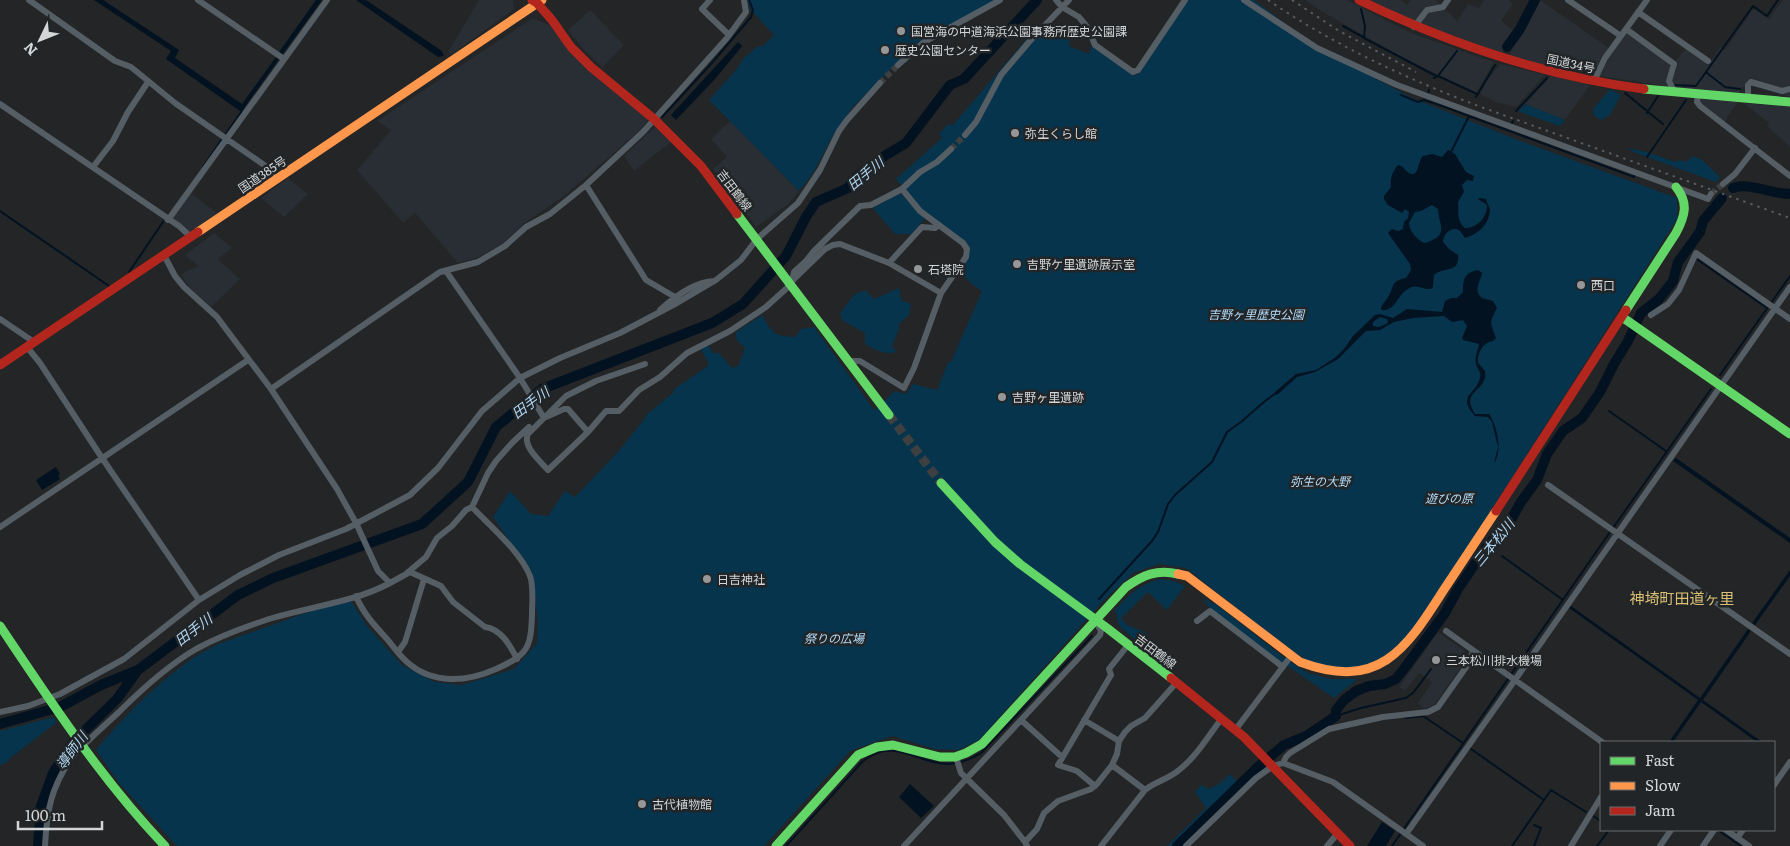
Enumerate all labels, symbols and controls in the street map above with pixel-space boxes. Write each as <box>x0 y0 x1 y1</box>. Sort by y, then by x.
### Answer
north arrow <box>15 15 65 65</box>
place label: 国営海の中道海浜公園事務所歴史公園課 <box>911 22 1127 40</box>
marker: 国営海の中道海浜公園事務所歴史公園課 <box>895 25 907 37</box>
text: N <box>18 38 41 61</box>
place label: 歴史公園センター <box>895 41 991 59</box>
marker: 歴史公園センター <box>879 44 891 56</box>
street label: 国道34号 <box>1545 49 1597 77</box>
place label: 弥生くらし館 <box>1025 124 1097 142</box>
marker: 弥生くらし館 <box>1009 127 1021 139</box>
street label: 国道385号 <box>234 151 290 197</box>
water label: 田手川 <box>842 151 889 194</box>
street label: 吉田鶴線 <box>713 165 757 215</box>
place label: 吉野ケ里遺跡展示室 <box>1027 255 1135 273</box>
marker: 吉野ケ里遺跡展示室 <box>1011 258 1023 270</box>
place label: 石塔院 <box>928 260 964 278</box>
marker: 石塔院 <box>912 263 924 275</box>
place label: 西口 <box>1591 276 1615 294</box>
marker: 西口 <box>1575 279 1587 291</box>
park label: 吉野ヶ里歴史公園 <box>1208 305 1306 323</box>
water label: 田手川 <box>507 380 554 422</box>
place label: 吉野ヶ里遺跡 <box>1012 388 1084 406</box>
marker: 吉野ヶ里遺跡 <box>996 391 1008 403</box>
park label: 弥生の大野 <box>1290 472 1352 490</box>
park label: 遊びの原 <box>1425 489 1475 507</box>
water label: 三本松川 <box>1468 512 1520 570</box>
place label: 日吉神社 <box>717 570 765 588</box>
marker: 日吉神社 <box>701 573 713 585</box>
district label: 神埼町田道ヶ里 <box>1629 586 1735 609</box>
water label: 田手川 <box>170 607 217 650</box>
park label: 祭りの広場 <box>804 629 866 647</box>
street label: 吉田鶴線 <box>1131 629 1181 673</box>
place label: 三本松川排水機場 <box>1446 651 1542 669</box>
marker: 三本松川排水機場 <box>1430 654 1442 666</box>
water label: 導師川 <box>50 726 93 773</box>
legend <box>1600 741 1775 831</box>
text: Fast <box>1645 748 1674 771</box>
text: Slow <box>1645 773 1680 796</box>
place label: 古代植物館 <box>652 795 712 813</box>
scale bar <box>18 798 101 830</box>
marker: 古代植物館 <box>636 798 648 810</box>
text: Jam <box>1645 798 1676 821</box>
text: 100 m <box>25 803 66 826</box>

